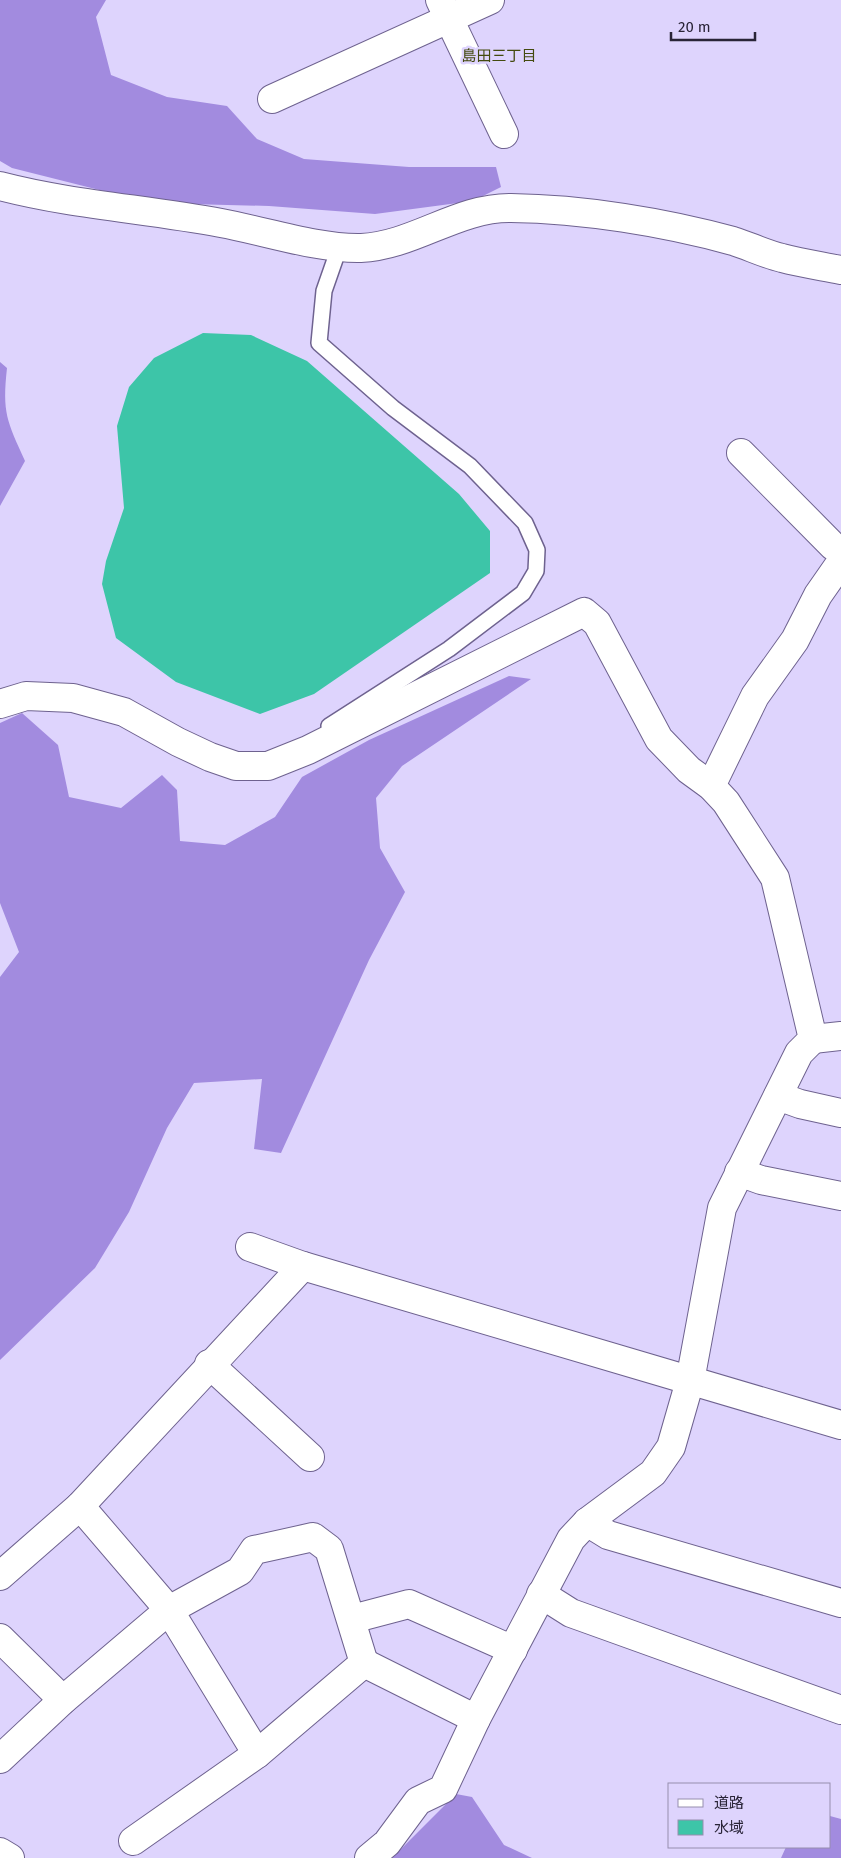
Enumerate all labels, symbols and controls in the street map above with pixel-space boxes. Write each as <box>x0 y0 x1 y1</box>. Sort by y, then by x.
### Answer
scale bar <box>671 10 755 42</box>
text: 20 m <box>678 18 711 36</box>
district label: 島田三丁目 <box>461 47 537 65</box>
legend <box>668 1783 831 1848</box>
text: 道路 <box>714 1794 744 1812</box>
text: 水域 <box>714 1819 744 1837</box>

